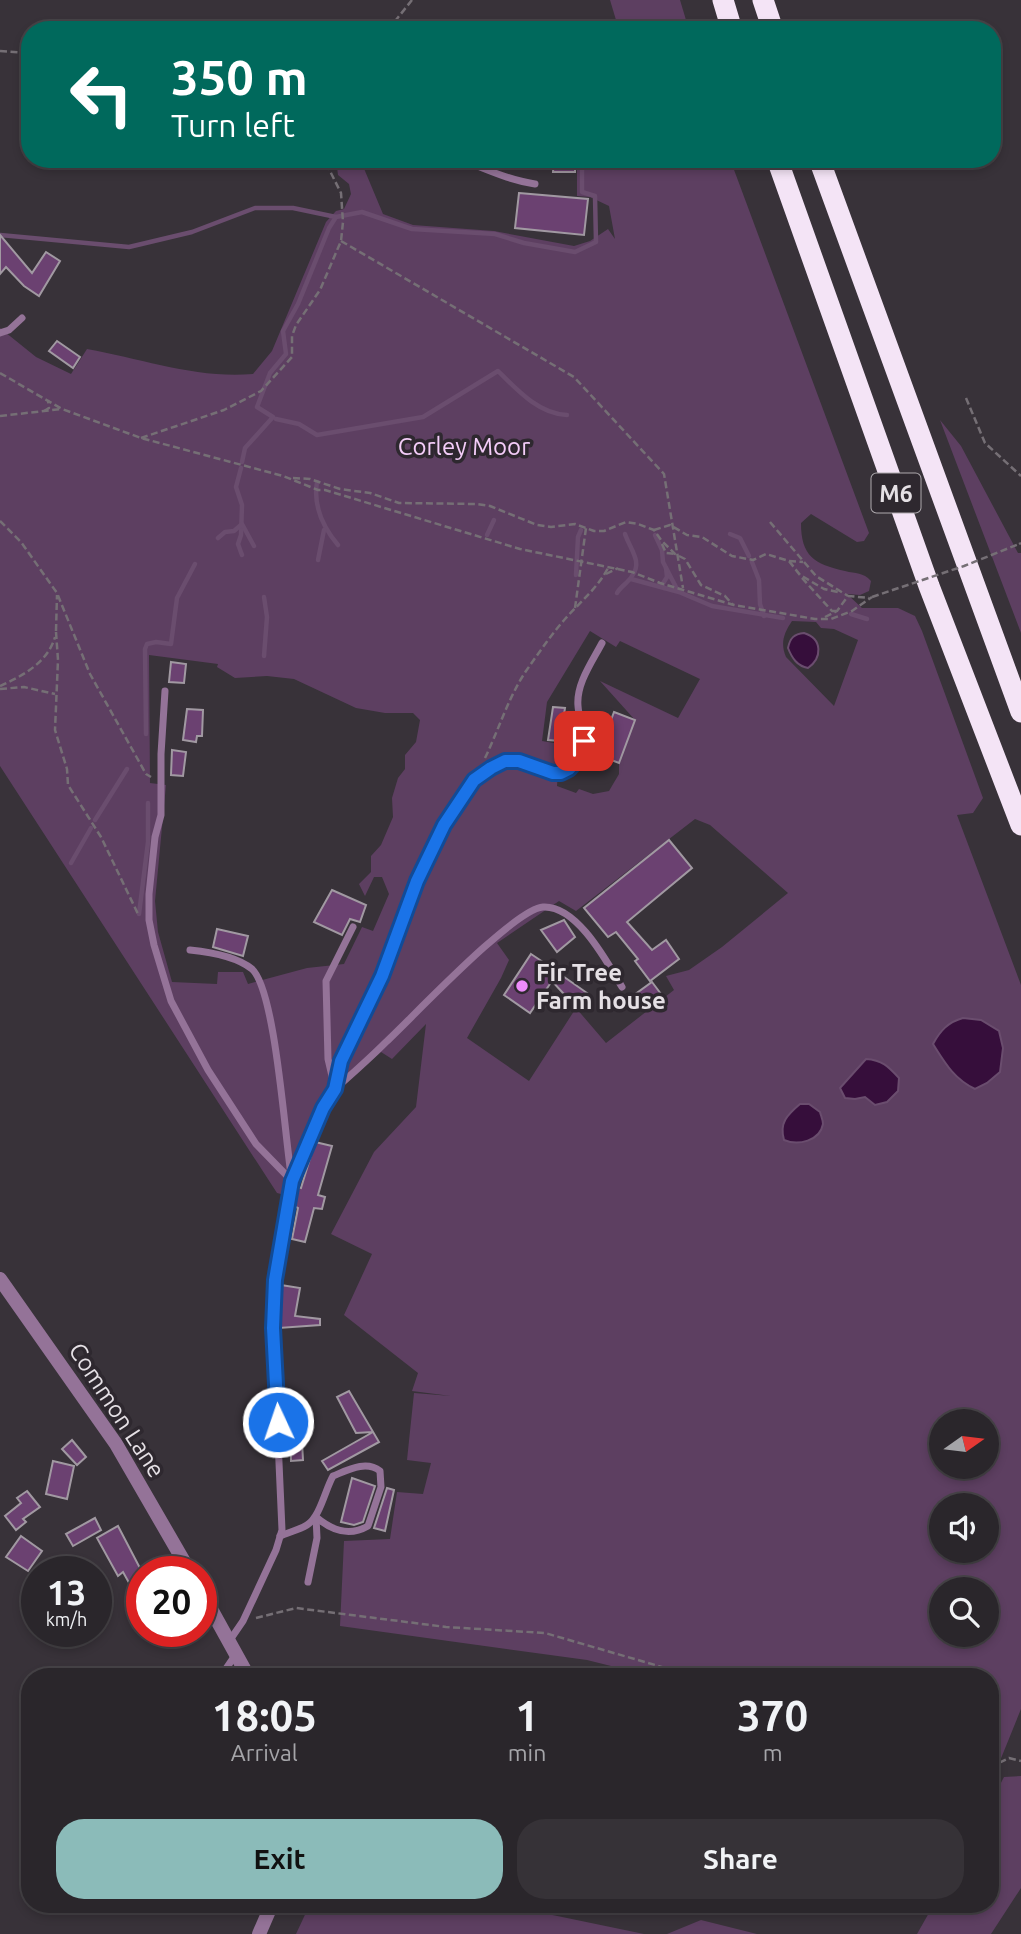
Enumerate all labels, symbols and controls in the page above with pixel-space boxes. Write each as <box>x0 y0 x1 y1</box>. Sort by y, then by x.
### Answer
icon: left <box>56 49 147 140</box>
text: 350 m <box>171 49 308 104</box>
text: Turn left <box>171 107 295 143</box>
park label: Corley Moor <box>398 433 530 460</box>
road number: M6 <box>872 474 920 512</box>
pin <box>554 711 614 771</box>
icon: arrive <box>565 722 603 760</box>
place label: Fir Tree Farm house <box>536 959 666 1014</box>
marker: Fir Tree Farm house <box>514 978 530 994</box>
street label: Common Lane <box>63 1338 171 1482</box>
position arrow <box>241 1385 315 1459</box>
north arrow <box>929 1409 999 1479</box>
map controls <box>929 1409 999 1647</box>
button: sound <box>929 1493 999 1563</box>
speed limit sign: 20 <box>126 1556 217 1647</box>
text: 13 <box>47 1572 86 1612</box>
button: search <box>929 1577 999 1647</box>
text: km/h <box>46 1609 87 1629</box>
text: 18:05 <box>212 1692 317 1739</box>
text: 1 <box>515 1692 539 1739</box>
text: 370 <box>737 1692 808 1739</box>
text: Arrival <box>231 1740 298 1765</box>
text: min <box>508 1740 546 1765</box>
text: m <box>763 1740 783 1765</box>
button: Exit <box>56 1819 503 1899</box>
button: Share <box>517 1819 964 1899</box>

